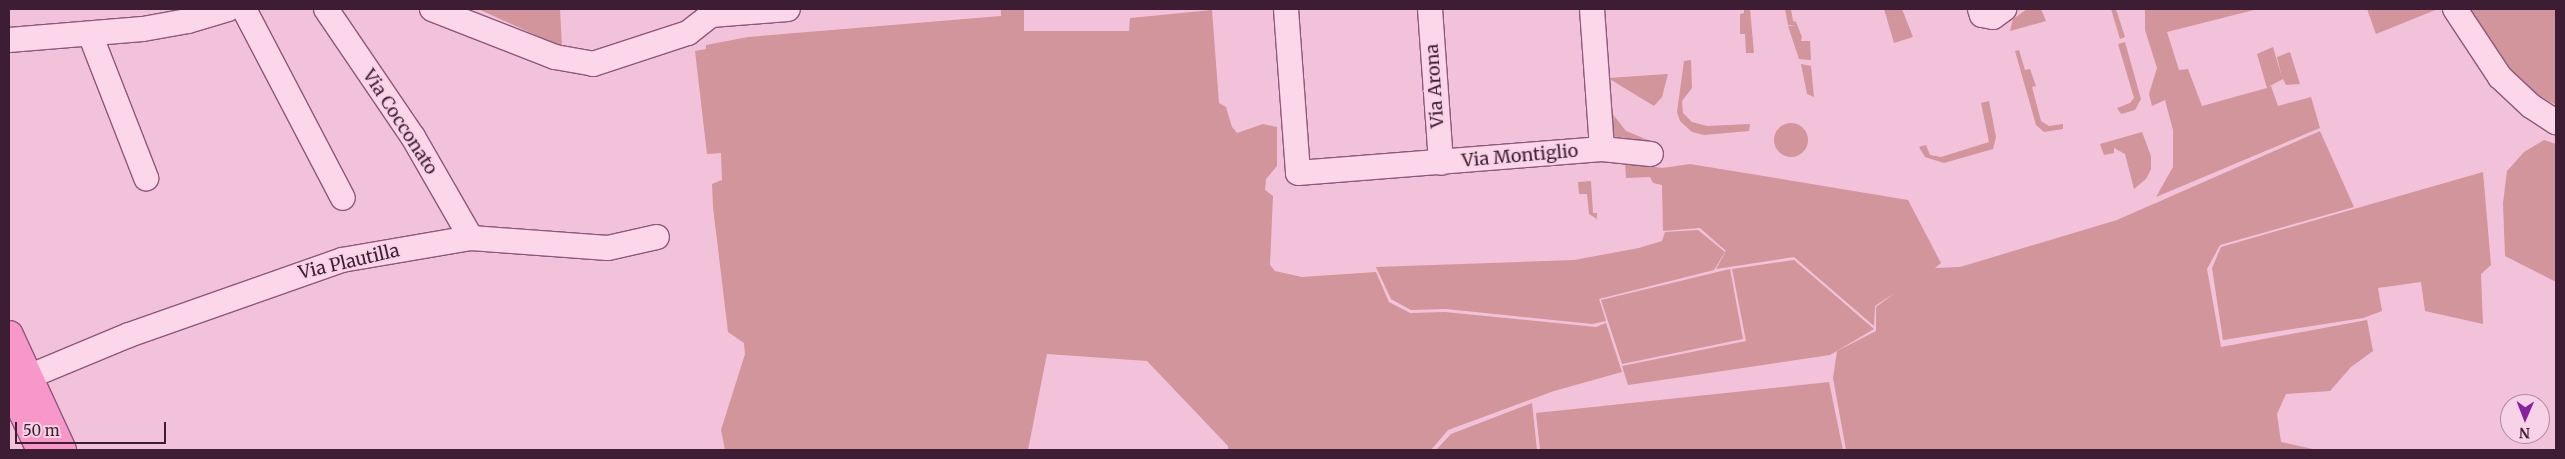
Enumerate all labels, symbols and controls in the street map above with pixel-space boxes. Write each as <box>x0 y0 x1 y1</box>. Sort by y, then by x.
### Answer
street label: Via Arona <box>1421 43 1449 129</box>
street label: Via Cocconato <box>358 65 442 179</box>
street label: Via Montiglio <box>1461 140 1579 172</box>
street label: Via Plautilla <box>296 240 402 284</box>
north arrow <box>2500 394 2550 444</box>
scale bar <box>18 412 169 444</box>
text: 50 m <box>23 421 60 440</box>
text: N <box>2519 424 2530 442</box>

